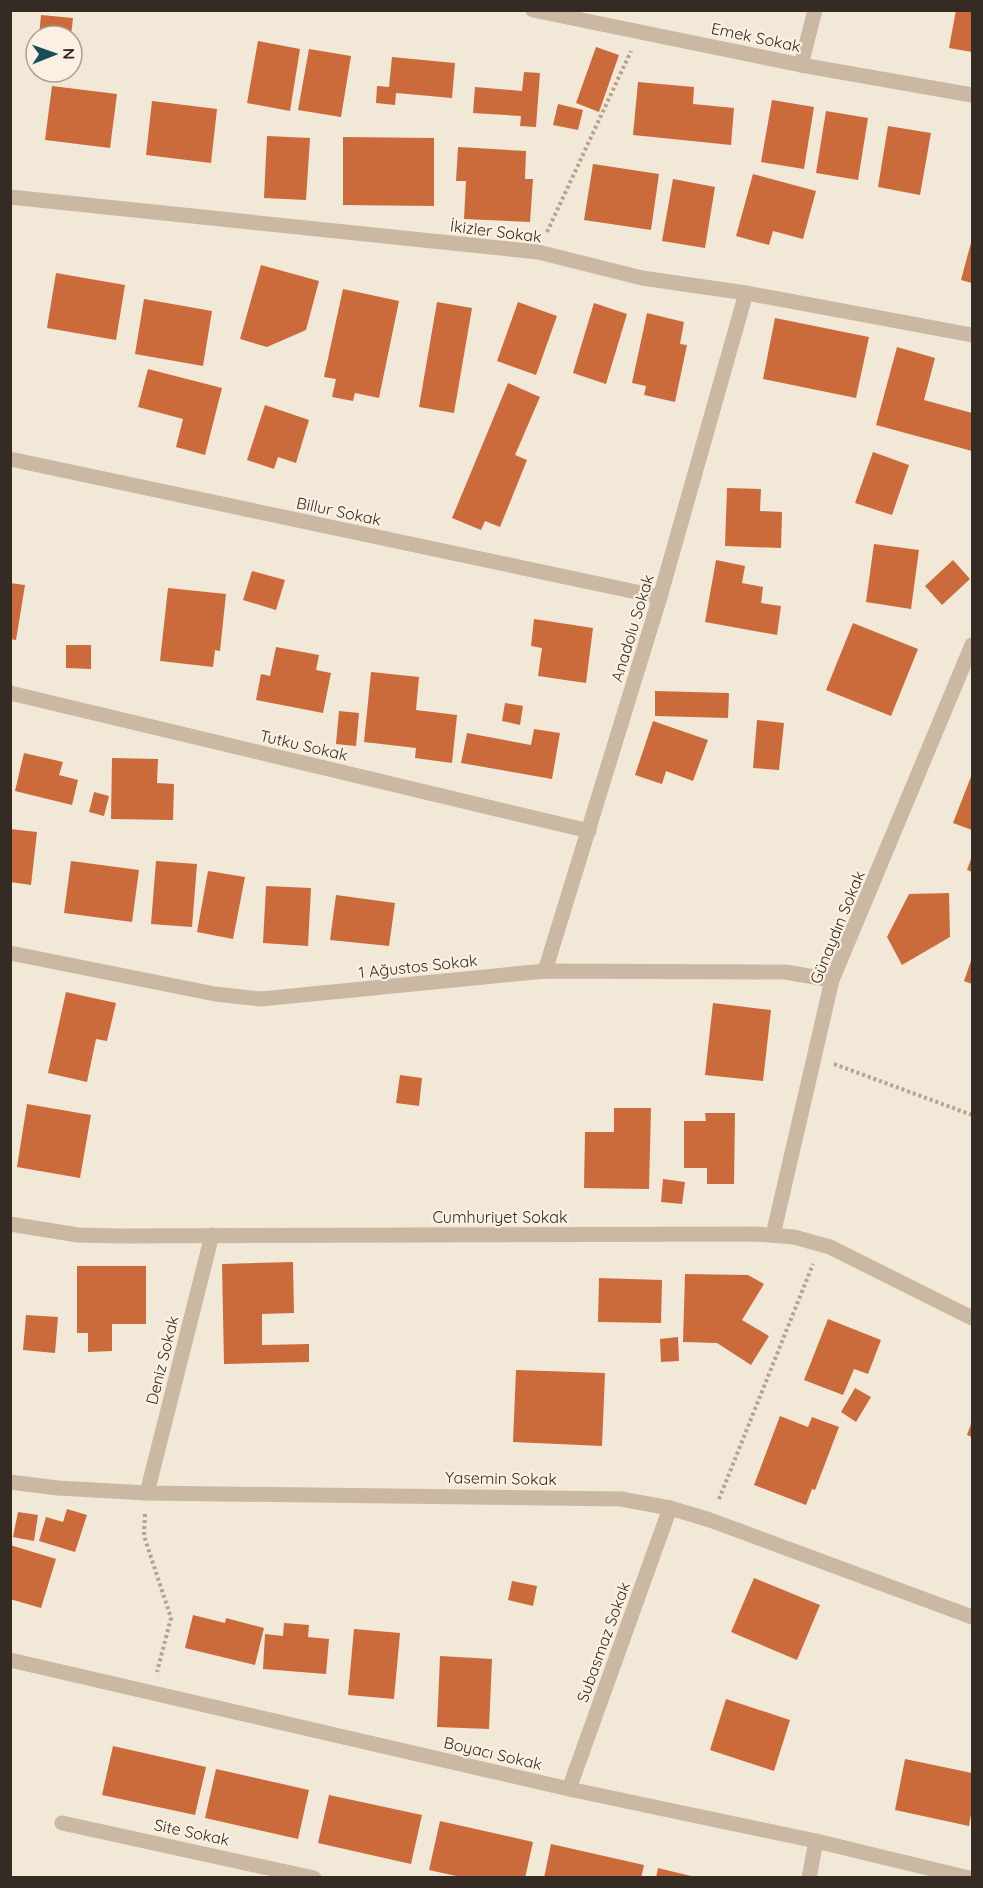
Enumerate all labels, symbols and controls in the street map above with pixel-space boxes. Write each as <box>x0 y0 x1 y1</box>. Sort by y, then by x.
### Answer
street label: Emek Sokak <box>709 18 803 56</box>
north arrow <box>24 24 84 84</box>
text: N <box>59 48 79 60</box>
street label: İkizler Sokak <box>449 215 543 247</box>
street label: Billur Sokak <box>295 492 383 530</box>
street label: Anadolu Sokak <box>606 572 658 684</box>
street label: Tutku Sokak <box>258 725 350 765</box>
street label: Günaydın Sokak <box>805 867 869 987</box>
street label: 1 Ağustos Sokak <box>358 950 478 982</box>
street label: Cumhuriyet Sokak <box>432 1207 568 1227</box>
street label: Deniz Sokak <box>141 1314 183 1406</box>
street label: Yasemin Sokak <box>445 1467 557 1489</box>
street label: Subasmaz Sokak <box>572 1579 634 1705</box>
street label: Boyacı Sokak <box>442 1732 544 1774</box>
street label: Site Sokak <box>152 1814 232 1850</box>

